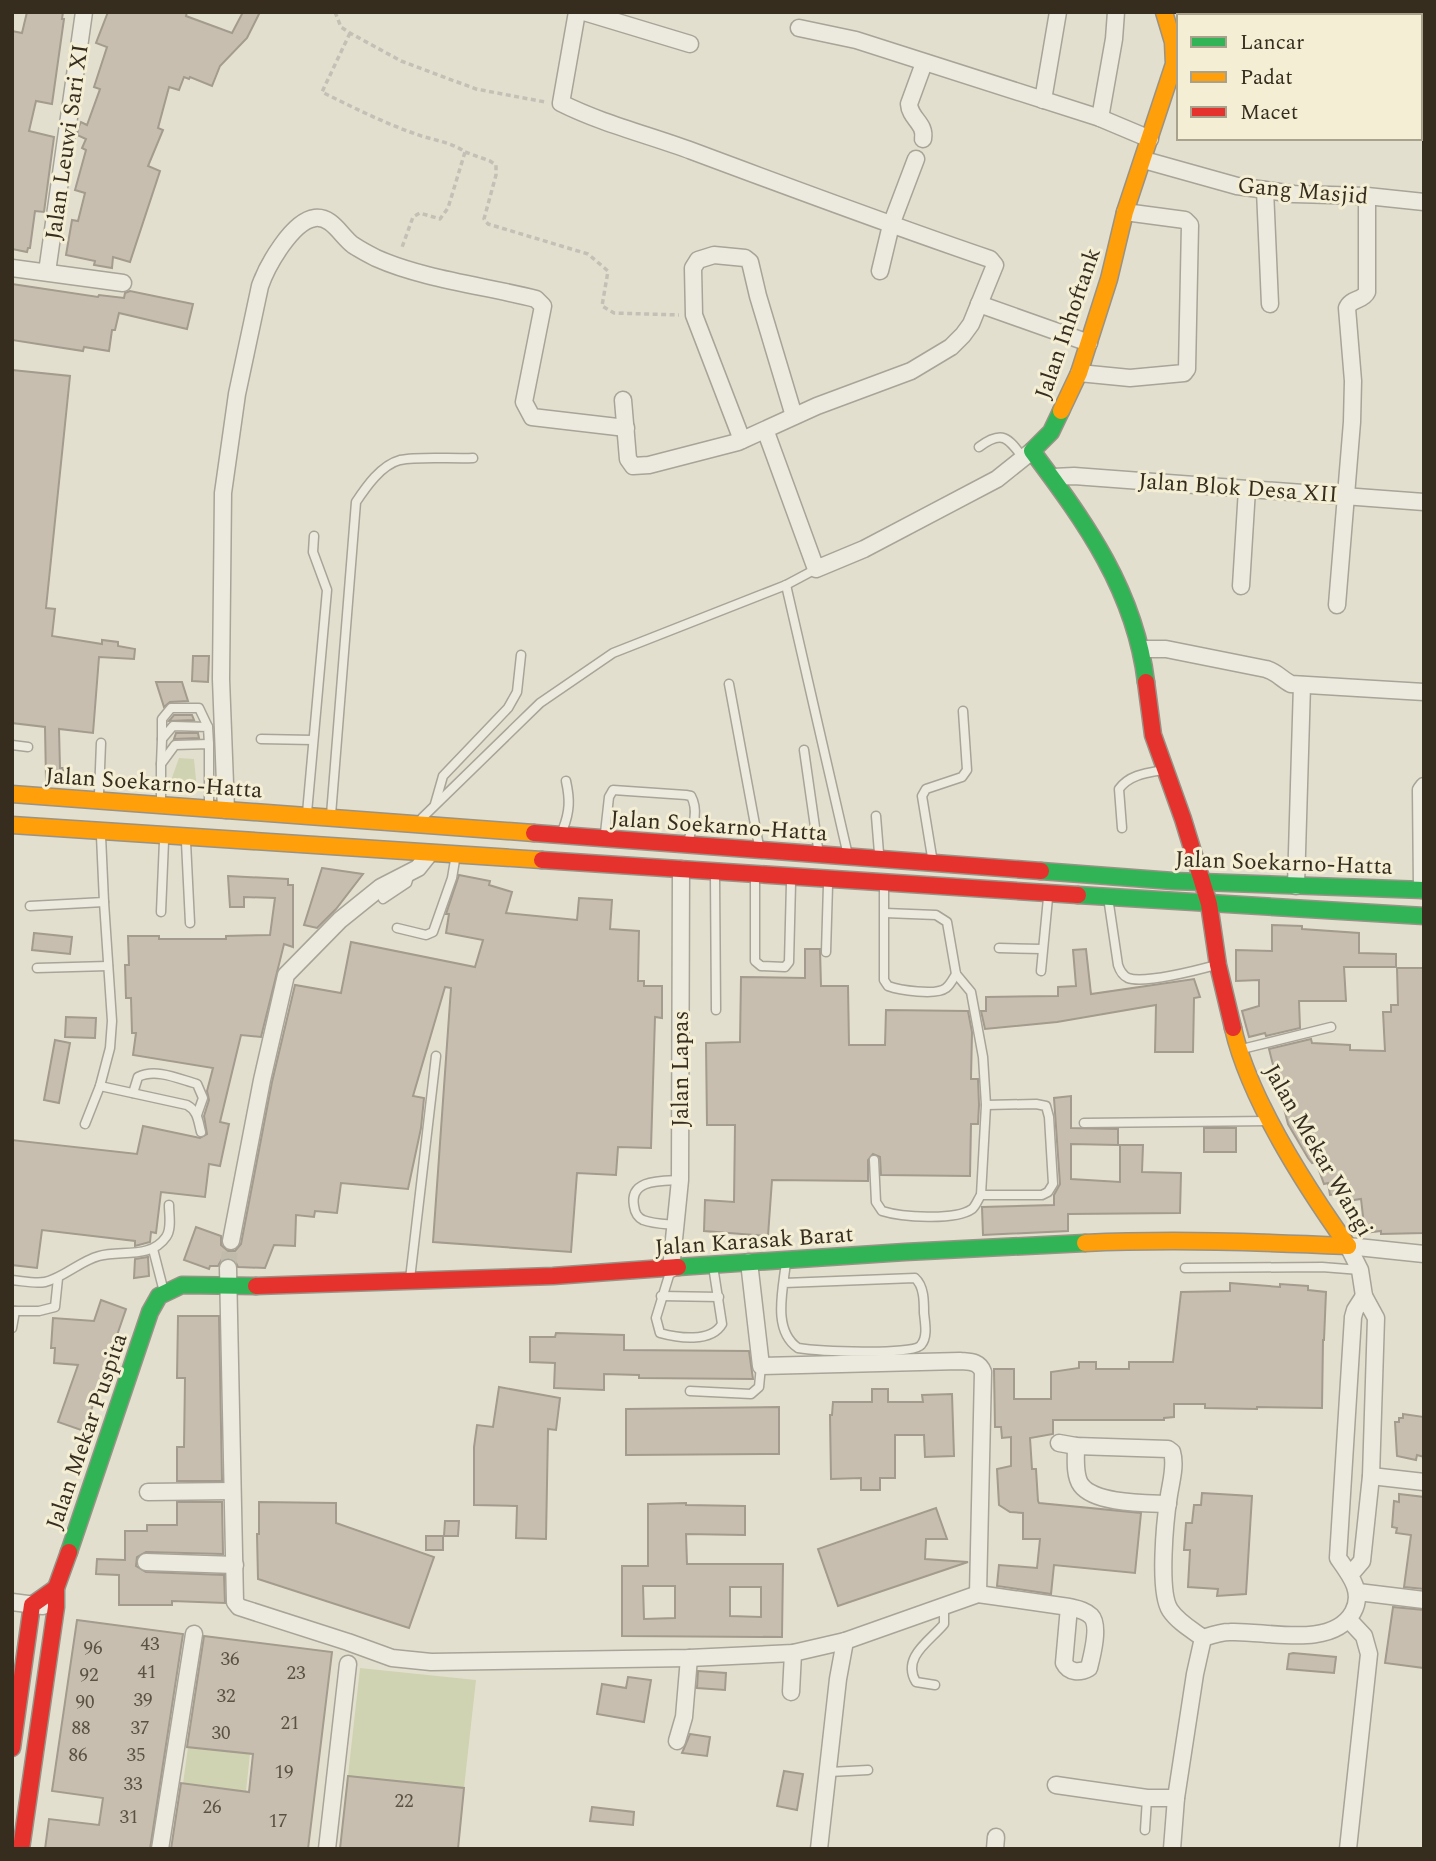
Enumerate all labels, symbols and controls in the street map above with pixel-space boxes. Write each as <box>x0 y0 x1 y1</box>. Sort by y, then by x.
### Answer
legend <box>1177 14 1422 140</box>
text: Lancar <box>1240 27 1304 59</box>
street label: Jalan Leuwi Sari XI <box>36 42 99 242</box>
text: Padat <box>1240 62 1293 94</box>
text: Macet <box>1240 97 1298 129</box>
street label: Gang Masjid <box>1236 168 1370 215</box>
street label: Jalan Inhoftank <box>1026 243 1111 404</box>
street label: Jalan Blok Desa XII <box>1137 464 1339 513</box>
street label: Jalan Soekarno-Hatta <box>44 758 264 809</box>
street label: Jalan Soekarno-Hatta <box>609 801 829 852</box>
street label: Jalan Soekarno-Hatta <box>1174 842 1393 885</box>
street label: Jalan Lapas <box>664 1011 699 1127</box>
street label: Jalan Mekar Wangi <box>1254 1058 1382 1244</box>
street label: Jalan Karasak Barat <box>653 1217 855 1266</box>
street label: Jalan Mekar Puspita <box>37 1329 137 1534</box>
house number: 43 <box>140 1630 160 1659</box>
house number: 96 <box>83 1634 103 1663</box>
house number: 36 <box>220 1645 240 1674</box>
house number: 41 <box>137 1658 157 1687</box>
house number: 23 <box>286 1659 306 1688</box>
house number: 92 <box>79 1661 99 1690</box>
house number: 32 <box>216 1682 236 1711</box>
house number: 39 <box>133 1686 153 1715</box>
house number: 90 <box>75 1688 95 1717</box>
house number: 21 <box>280 1709 300 1738</box>
house number: 88 <box>71 1714 91 1743</box>
house number: 37 <box>130 1714 150 1743</box>
house number: 30 <box>211 1719 231 1748</box>
house number: 86 <box>68 1741 88 1770</box>
house number: 35 <box>126 1741 146 1770</box>
house number: 19 <box>274 1758 294 1787</box>
house number: 33 <box>123 1770 143 1799</box>
house number: 22 <box>394 1787 414 1816</box>
house number: 26 <box>202 1793 222 1822</box>
house number: 31 <box>119 1803 139 1832</box>
house number: 17 <box>268 1807 288 1836</box>

